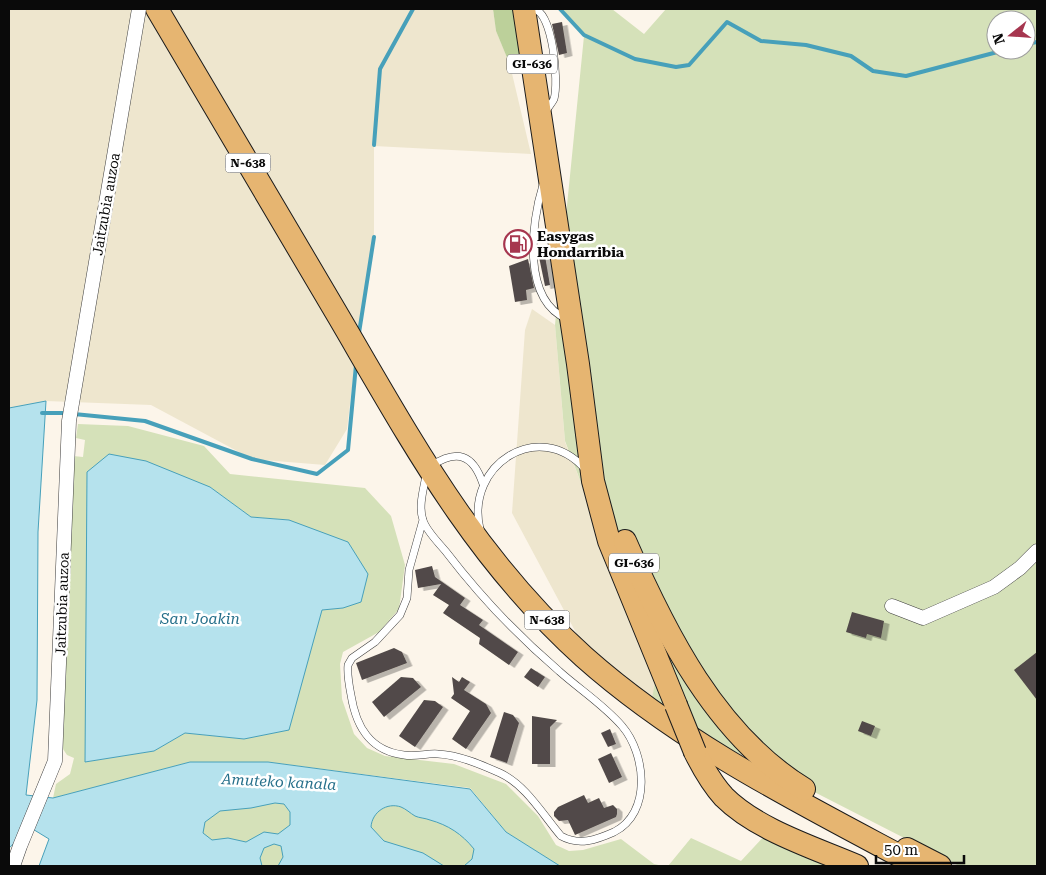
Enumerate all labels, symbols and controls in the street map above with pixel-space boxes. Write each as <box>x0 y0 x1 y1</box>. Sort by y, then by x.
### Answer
north arrow <box>986 10 1036 60</box>
text: N <box>989 31 1008 46</box>
road number: GI-636 <box>507 54 557 74</box>
street label: Jaitzubia auzoa <box>89 151 123 256</box>
road number: N-638 <box>226 154 270 172</box>
place label: Easygas Hondarribia <box>537 228 625 260</box>
fuel station icon: Easygas Hondarribia <box>503 229 533 259</box>
street label: Jaitzubia auzoa <box>52 551 72 656</box>
road number: GI-636 <box>609 554 659 572</box>
water label: San Joakin <box>159 610 240 628</box>
road number: N-638 <box>524 610 570 630</box>
water label: Amuteko kanala <box>220 770 337 794</box>
scale bar <box>876 832 964 864</box>
text: 50 m <box>884 841 919 859</box>

